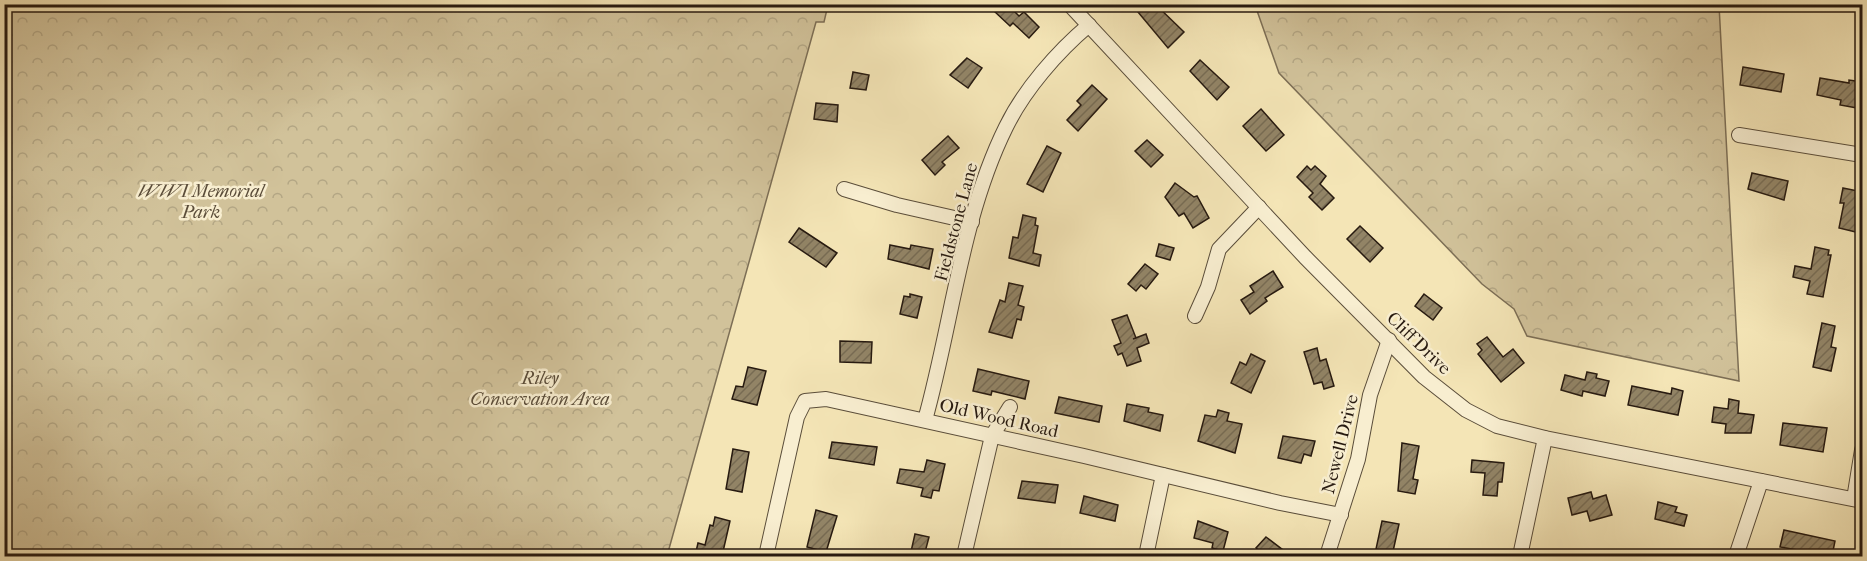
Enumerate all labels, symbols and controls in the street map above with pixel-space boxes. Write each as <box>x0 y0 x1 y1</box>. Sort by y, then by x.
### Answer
street label: Fieldstone Lane <box>931 160 982 284</box>
park label: WWI Memorial Park <box>138 181 267 223</box>
street label: Cliff Drive <box>1382 308 1455 379</box>
park label: Riley Conservation Area <box>470 368 610 410</box>
street label: Newell Drive <box>1318 392 1363 496</box>
street label: Old Wood Road <box>937 395 1061 442</box>

